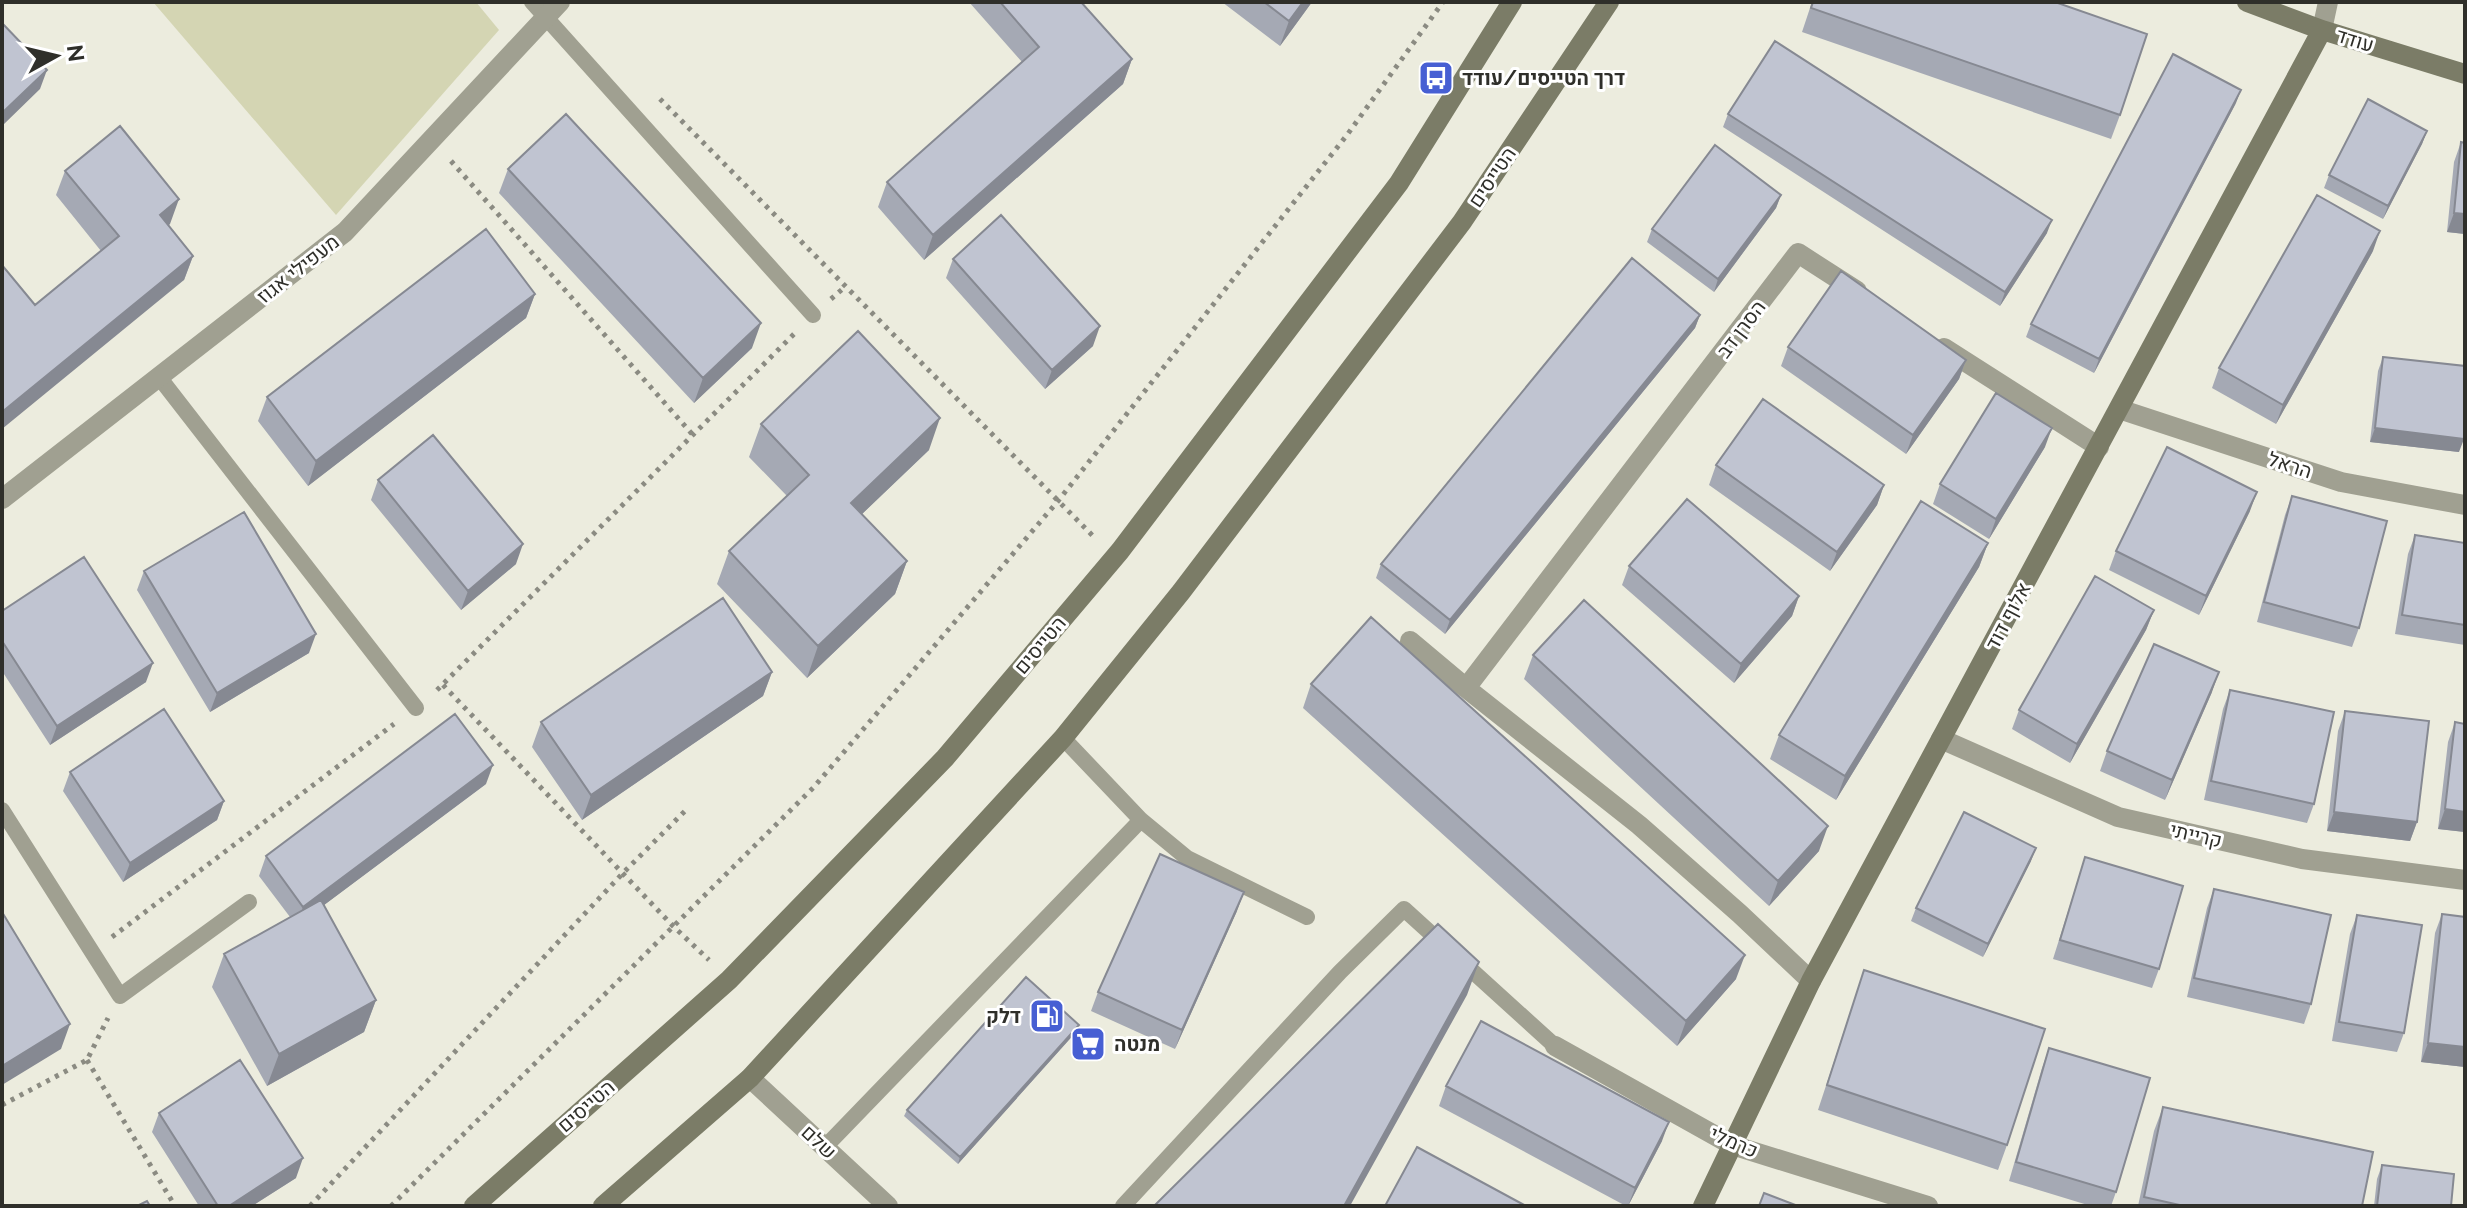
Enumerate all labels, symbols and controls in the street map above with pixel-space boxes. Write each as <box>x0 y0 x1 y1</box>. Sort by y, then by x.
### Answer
north arrow <box>16 16 96 96</box>
street label: עודד <box>2333 23 2377 57</box>
text: N <box>62 43 90 63</box>
bus stop icon: דרך הטייסים/עודד <box>1417 59 1455 97</box>
place label: דרך הטייסים/עודד <box>1462 66 1625 90</box>
street label: הטייסים <box>1463 142 1521 212</box>
street label: מעפילי אגוז <box>252 229 344 309</box>
street label: הסרן דב <box>1712 295 1770 363</box>
street label: הראל <box>2265 447 2315 483</box>
street label: אלוף דוד <box>1980 578 2036 654</box>
street label: הטייסים <box>1009 611 1071 679</box>
street label: קרייתי <box>2168 817 2224 853</box>
fuel station icon: דלק <box>1028 997 1066 1035</box>
place label: דלק <box>986 1004 1021 1028</box>
supermarket icon: מנטה <box>1069 1025 1107 1063</box>
place label: מנטה <box>1114 1032 1160 1056</box>
street label: הטייסים <box>553 1075 619 1137</box>
street label: שלם <box>797 1120 841 1164</box>
street label: כרמלי <box>1706 1121 1762 1163</box>

